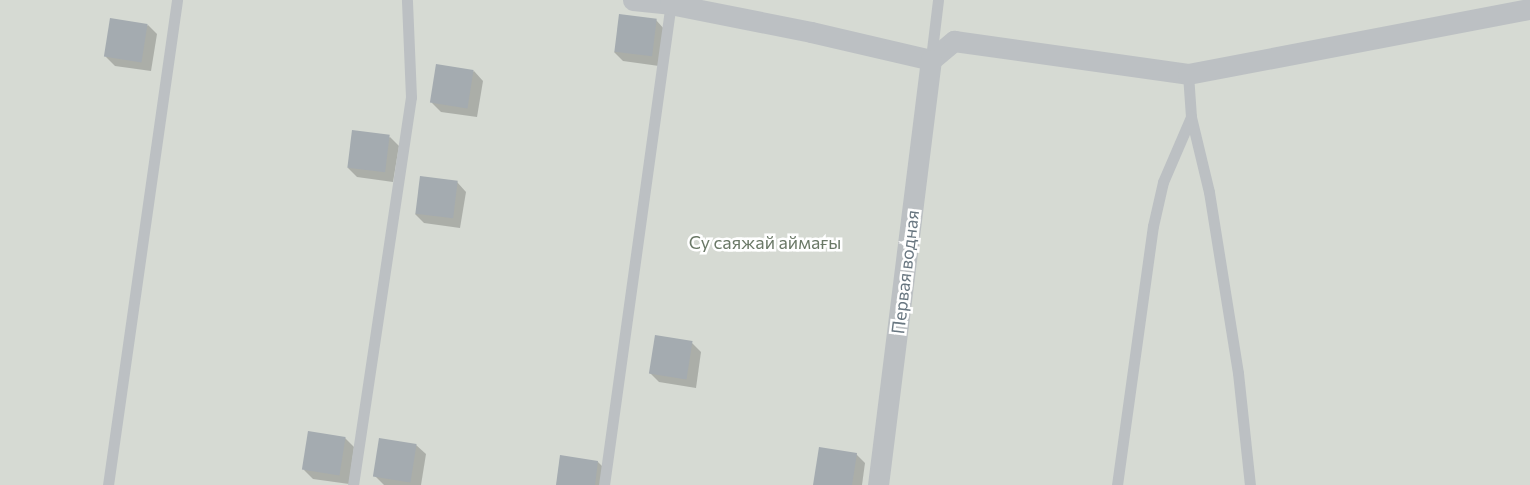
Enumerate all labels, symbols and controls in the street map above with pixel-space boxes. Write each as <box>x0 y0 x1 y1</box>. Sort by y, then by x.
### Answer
street label: Первая водная <box>887 209 923 335</box>
park label: Су саяжай аймағы <box>689 231 841 253</box>

